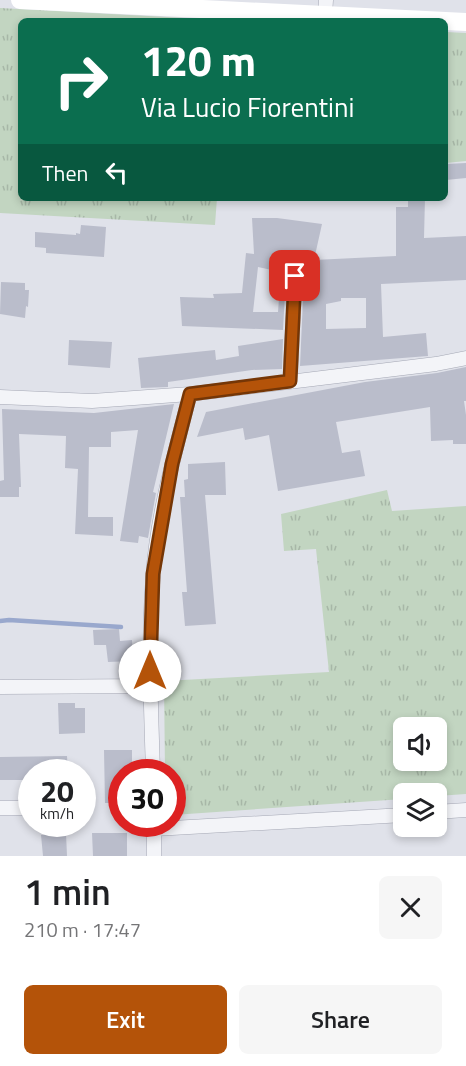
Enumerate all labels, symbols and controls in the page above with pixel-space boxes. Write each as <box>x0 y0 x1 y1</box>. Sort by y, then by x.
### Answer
text: 120 m <box>141 28 256 92</box>
icon: right <box>42 42 120 120</box>
text: Via Lucio Fiorentini <box>141 86 354 127</box>
text: Then <box>42 156 88 190</box>
icon: left <box>100 156 133 189</box>
pin <box>269 250 320 301</box>
icon: arrive <box>278 259 311 292</box>
position arrow <box>118 639 182 703</box>
map controls <box>393 717 447 837</box>
button: sound <box>393 717 447 771</box>
speed limit sign: 30 <box>108 759 186 837</box>
text: 20 <box>40 768 74 814</box>
button: layers <box>393 783 447 837</box>
text: km/h <box>40 802 74 825</box>
text: 1 min <box>24 864 111 919</box>
button: close <box>379 876 442 939</box>
text: 210 m · 17:47 <box>24 914 141 945</box>
button: Exit <box>24 985 227 1054</box>
button: Share <box>239 985 442 1054</box>

